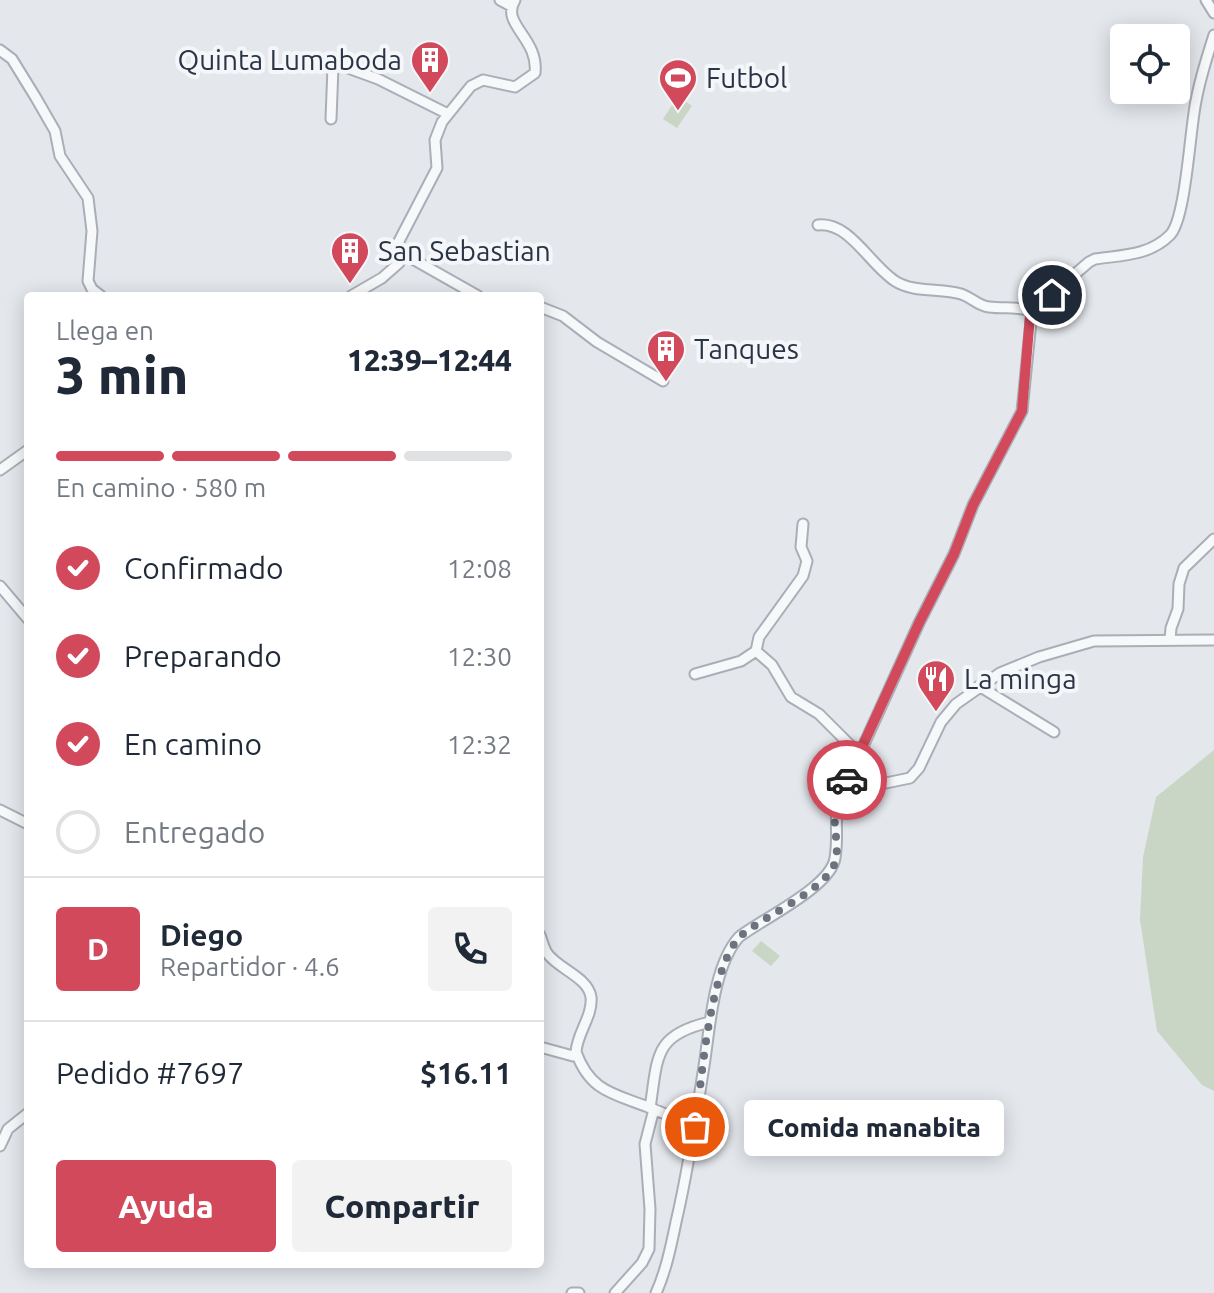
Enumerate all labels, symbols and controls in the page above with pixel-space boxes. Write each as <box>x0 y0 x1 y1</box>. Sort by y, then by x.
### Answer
map controls <box>1110 24 1190 104</box>
button: locate <box>1110 24 1190 104</box>
building icon: Quinta Lumaboda <box>409 39 451 94</box>
place label: Quinta Lumaboda <box>177 44 402 75</box>
sports icon: Futbol <box>657 57 699 112</box>
place label: Futbol <box>706 62 787 93</box>
building icon: San Sebastian <box>329 230 371 285</box>
place label: San Sebastian <box>378 235 551 266</box>
pin <box>1018 261 1086 329</box>
icon: home <box>1030 273 1074 317</box>
text: Llega en <box>56 316 154 345</box>
building icon: Tanques <box>645 328 687 383</box>
place label: Tanques <box>694 333 799 364</box>
text: 12:39–12:44 <box>347 343 512 377</box>
text: 3 min <box>56 346 188 404</box>
text: En camino · 580 m <box>56 473 266 502</box>
icon: check <box>56 546 100 590</box>
text: Confirmado <box>124 551 284 585</box>
text: 12:08 <box>447 554 512 583</box>
icon: check <box>56 634 100 678</box>
text: Preparando <box>124 639 282 673</box>
text: 12:30 <box>447 642 512 671</box>
restaurant icon: La minga <box>915 658 957 713</box>
place label: La minga <box>964 663 1077 694</box>
icon: check <box>56 722 100 766</box>
text: En camino <box>124 727 262 761</box>
text: 12:32 <box>447 730 512 759</box>
courier <box>807 740 887 820</box>
icon: car <box>825 758 869 802</box>
text: Entregado <box>124 815 265 849</box>
button: phone <box>428 907 512 991</box>
text: Diego <box>160 918 243 952</box>
text: D <box>87 932 109 966</box>
text: Repartidor · 4.6 <box>160 952 340 981</box>
text: Pedido #7697 <box>56 1056 244 1090</box>
text: $16.11 <box>420 1056 512 1090</box>
pin <box>661 1093 729 1161</box>
callout: Comida manabita <box>743 1099 1003 1155</box>
icon: bag <box>673 1105 717 1149</box>
text: Comida manabita <box>767 1113 981 1142</box>
button: Ayuda <box>56 1160 276 1252</box>
button: Compartir <box>292 1160 512 1252</box>

